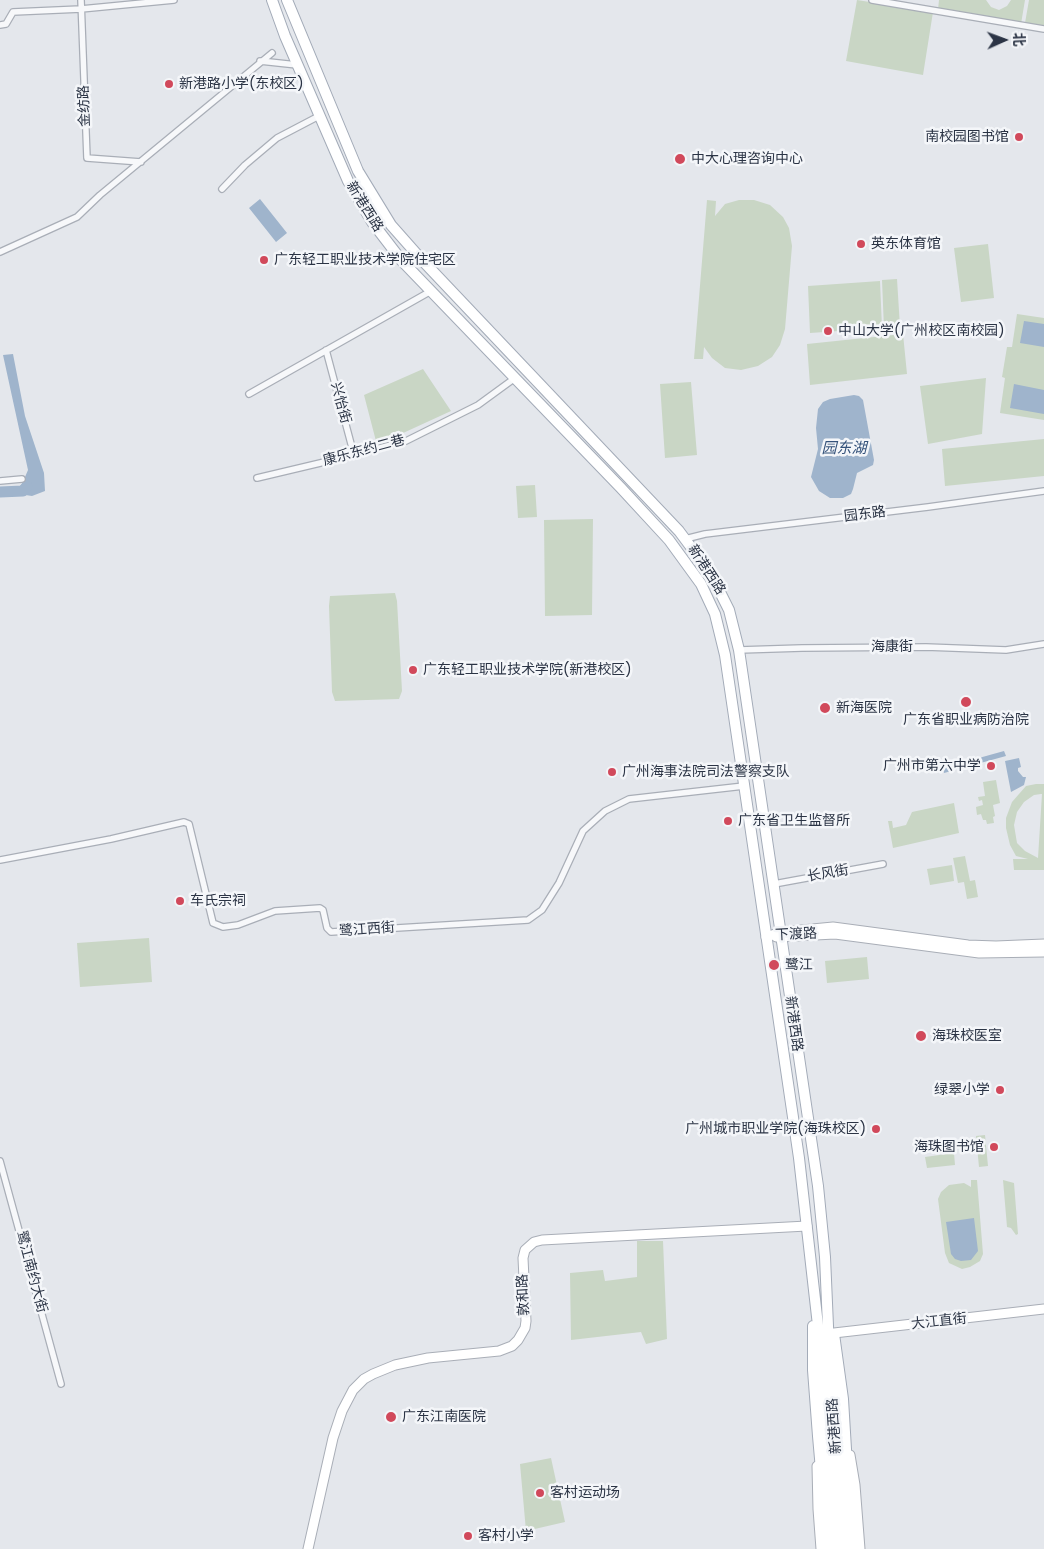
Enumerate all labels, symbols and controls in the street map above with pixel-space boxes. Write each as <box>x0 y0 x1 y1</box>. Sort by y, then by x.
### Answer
north arrow <box>979 15 1029 65</box>
text: 北 <box>1009 32 1029 47</box>
place label: 新港路小学(东校区) <box>179 76 304 92</box>
marker: 新港路小学(东校区) <box>163 78 175 90</box>
street label: 金纺路 <box>76 85 94 127</box>
place label: 南校园图书馆 <box>925 129 1009 145</box>
marker: 南校园图书馆 <box>1013 131 1025 143</box>
place label: 中大心理咨询中心 <box>691 151 803 167</box>
marker: 中大心理咨询中心 <box>673 152 687 166</box>
street label: 新港西路 <box>342 179 386 235</box>
place label: 英东体育馆 <box>871 236 941 252</box>
marker: 英东体育馆 <box>855 238 867 250</box>
place label: 广东轻工职业技术学院住宅区 <box>274 252 456 268</box>
marker: 广东轻工职业技术学院住宅区 <box>258 254 270 266</box>
place label: 中山大学(广州校区南校园) <box>838 323 1005 339</box>
marker: 中山大学(广州校区南校园) <box>822 325 834 337</box>
street label: 兴怡街 <box>326 381 354 425</box>
street label: 康乐东约二巷 <box>321 432 407 470</box>
water label: 园东湖 <box>822 440 866 458</box>
street label: 园东路 <box>843 504 887 526</box>
street label: 新港西路 <box>684 542 728 598</box>
street label: 海康街 <box>871 639 913 655</box>
place label: 广东轻工职业技术学院(新港校区) <box>423 662 632 678</box>
marker: 广东轻工职业技术学院(新港校区) <box>407 664 419 676</box>
marker: 广东省职业病防治院 <box>959 695 973 709</box>
place label: 新海医院 <box>836 700 892 716</box>
marker: 新海医院 <box>818 701 832 715</box>
place label: 广东省职业病防治院 <box>903 712 1029 728</box>
place label: 广州市第六中学 <box>883 758 981 774</box>
marker: 广州市第六中学 <box>985 760 997 772</box>
place label: 广州海事法院司法警察支队 <box>622 764 790 780</box>
marker: 广州海事法院司法警察支队 <box>606 766 618 778</box>
place label: 广东省卫生监督所 <box>738 813 850 829</box>
marker: 广东省卫生监督所 <box>722 815 734 827</box>
street label: 长风街 <box>806 862 850 886</box>
place label: 车氏宗祠 <box>190 893 246 909</box>
marker: 车氏宗祠 <box>174 895 186 907</box>
street label: 鹭江西街 <box>338 920 396 940</box>
street label: 下渡路 <box>775 926 817 944</box>
place label: 鹭江 <box>785 957 813 973</box>
marker: 鹭江 <box>767 958 781 972</box>
street label: 新港西路 <box>781 995 805 1053</box>
place label: 海珠校医室 <box>932 1028 1002 1044</box>
marker: 海珠校医室 <box>914 1029 928 1043</box>
place label: 绿翠小学 <box>934 1082 990 1098</box>
marker: 绿翠小学 <box>994 1084 1006 1096</box>
place label: 广州城市职业学院(海珠校区) <box>685 1121 866 1137</box>
marker: 广州城市职业学院(海珠校区) <box>870 1123 882 1135</box>
place label: 海珠图书馆 <box>914 1139 984 1155</box>
marker: 海珠图书馆 <box>988 1141 1000 1153</box>
street label: 鹭江南约大街 <box>12 1229 50 1315</box>
street label: 敦和路 <box>515 1274 533 1316</box>
street label: 大江直街 <box>910 1311 968 1333</box>
street label: 新港西路 <box>825 1397 845 1455</box>
place label: 广东江南医院 <box>402 1409 486 1425</box>
marker: 广东江南医院 <box>384 1410 398 1424</box>
place label: 客村运动场 <box>550 1485 620 1501</box>
marker: 客村运动场 <box>534 1487 546 1499</box>
place label: 客村小学 <box>478 1528 534 1544</box>
marker: 客村小学 <box>462 1530 474 1542</box>

